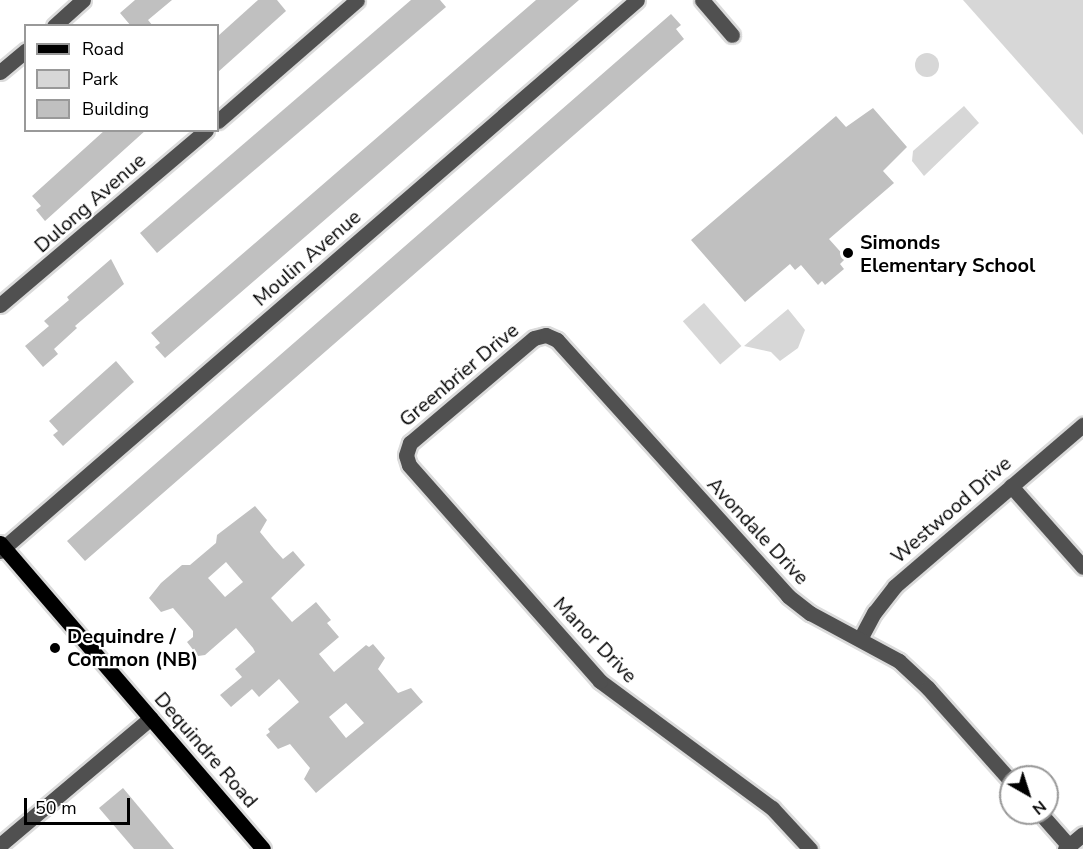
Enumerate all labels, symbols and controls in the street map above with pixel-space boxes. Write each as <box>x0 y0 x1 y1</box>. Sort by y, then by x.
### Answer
legend <box>24 24 219 132</box>
text: Road <box>82 37 124 61</box>
text: Park <box>82 67 118 91</box>
text: Building <box>82 97 149 121</box>
street label: Dulong Avenue <box>30 148 150 258</box>
street label: Moulin Avenue <box>248 205 366 311</box>
place label: Simonds Elementary School <box>860 230 1035 277</box>
marker: Simonds Elementary School <box>841 246 855 260</box>
street label: Greenbrier Drive <box>395 318 523 432</box>
street label: Westwood Drive <box>886 451 1016 569</box>
street label: Avondale Drive <box>702 472 814 590</box>
street label: Manor Drive <box>548 592 642 688</box>
place label: Dequindre / Common (NB) <box>67 624 198 671</box>
marker: Dequindre / Common (NB) <box>48 641 62 655</box>
street label: Dequindre Road <box>149 687 263 813</box>
north arrow <box>999 765 1059 825</box>
scale bar <box>27 786 134 824</box>
text: N <box>1027 795 1051 820</box>
text: 50 m <box>35 796 77 820</box>

